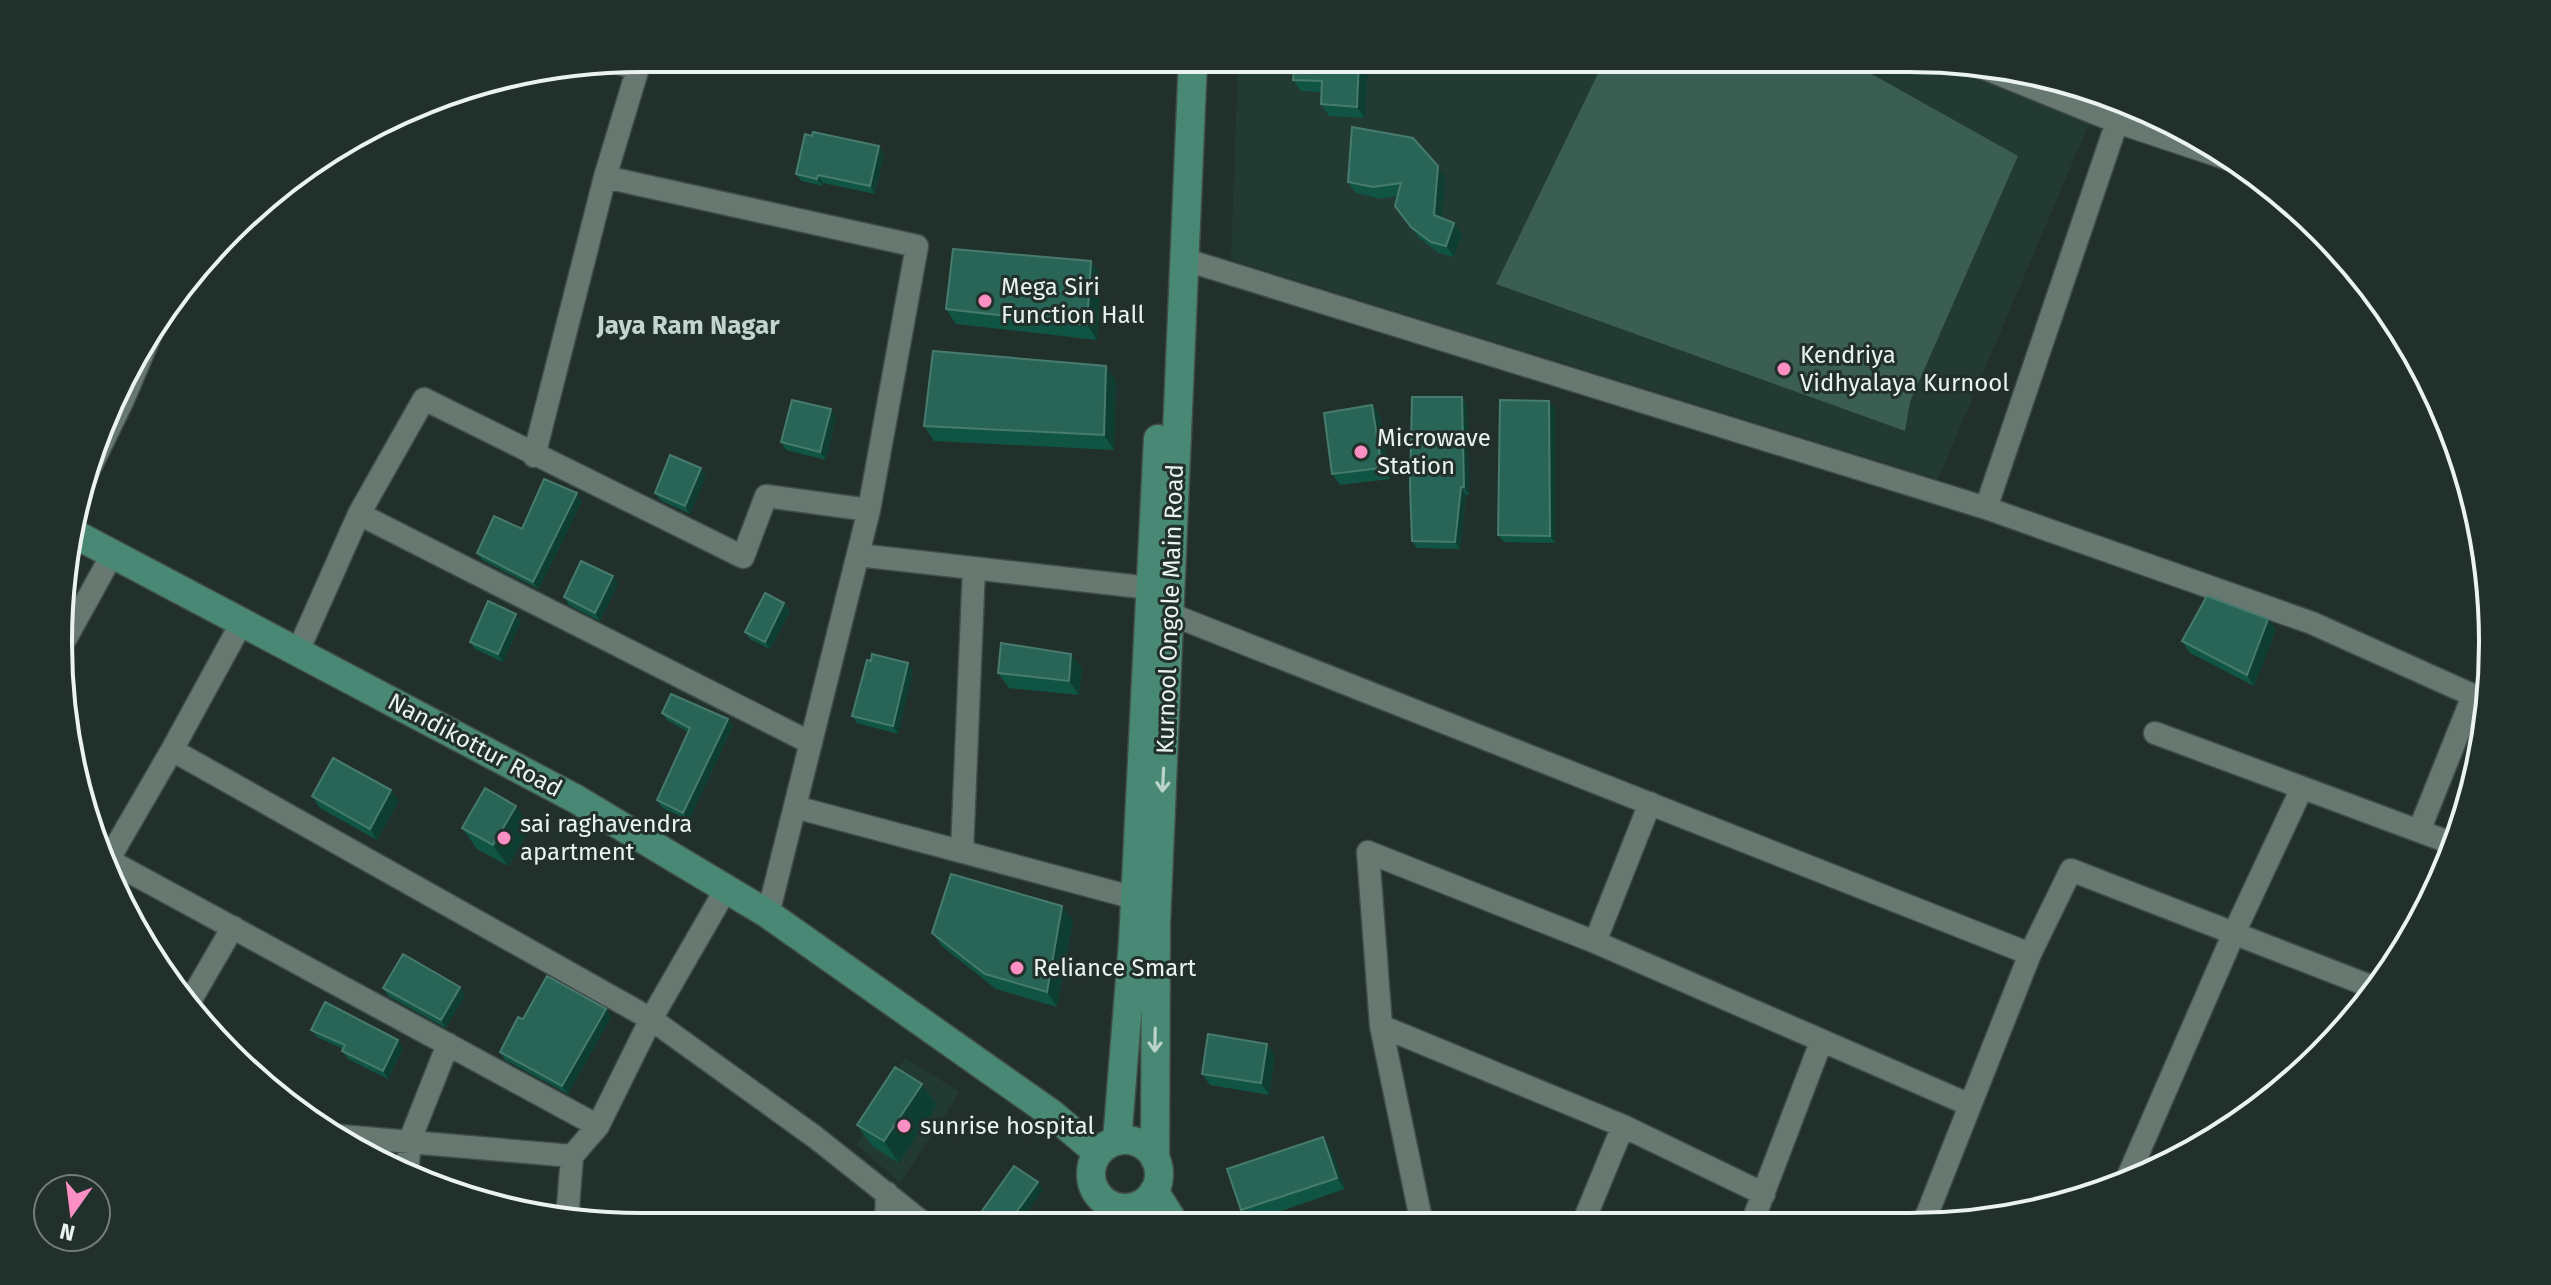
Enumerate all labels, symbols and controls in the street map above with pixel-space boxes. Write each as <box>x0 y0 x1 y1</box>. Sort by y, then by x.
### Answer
place label: Mega Siri Function Hall <box>1001 273 1144 329</box>
marker: Mega Siri Function Hall <box>976 292 994 310</box>
district label: Jaya Ram Nagar <box>595 310 780 341</box>
place label: Kendriya Vidhyalaya Kurnool <box>1800 341 2009 397</box>
marker: Kendriya Vidhyalaya Kurnool <box>1775 360 1793 378</box>
place label: Microwave Station <box>1377 424 1491 480</box>
marker: Microwave Station <box>1352 443 1370 461</box>
street label: Kurnool Ongole Main Road <box>1151 464 1189 754</box>
street label: Nandikottur Road <box>383 687 567 803</box>
one-way arrow <box>1155 766 1170 793</box>
place label: sai raghavendra apartment <box>520 810 692 866</box>
marker: sai raghavendra apartment <box>495 829 513 847</box>
place label: Reliance Smart <box>1033 954 1197 982</box>
marker: Reliance Smart <box>1008 959 1026 977</box>
one-way arrow <box>1147 1026 1163 1053</box>
place label: sunrise hospital <box>920 1112 1095 1140</box>
marker: sunrise hospital <box>895 1117 913 1135</box>
north arrow <box>32 1173 112 1253</box>
text: N <box>57 1217 78 1247</box>

